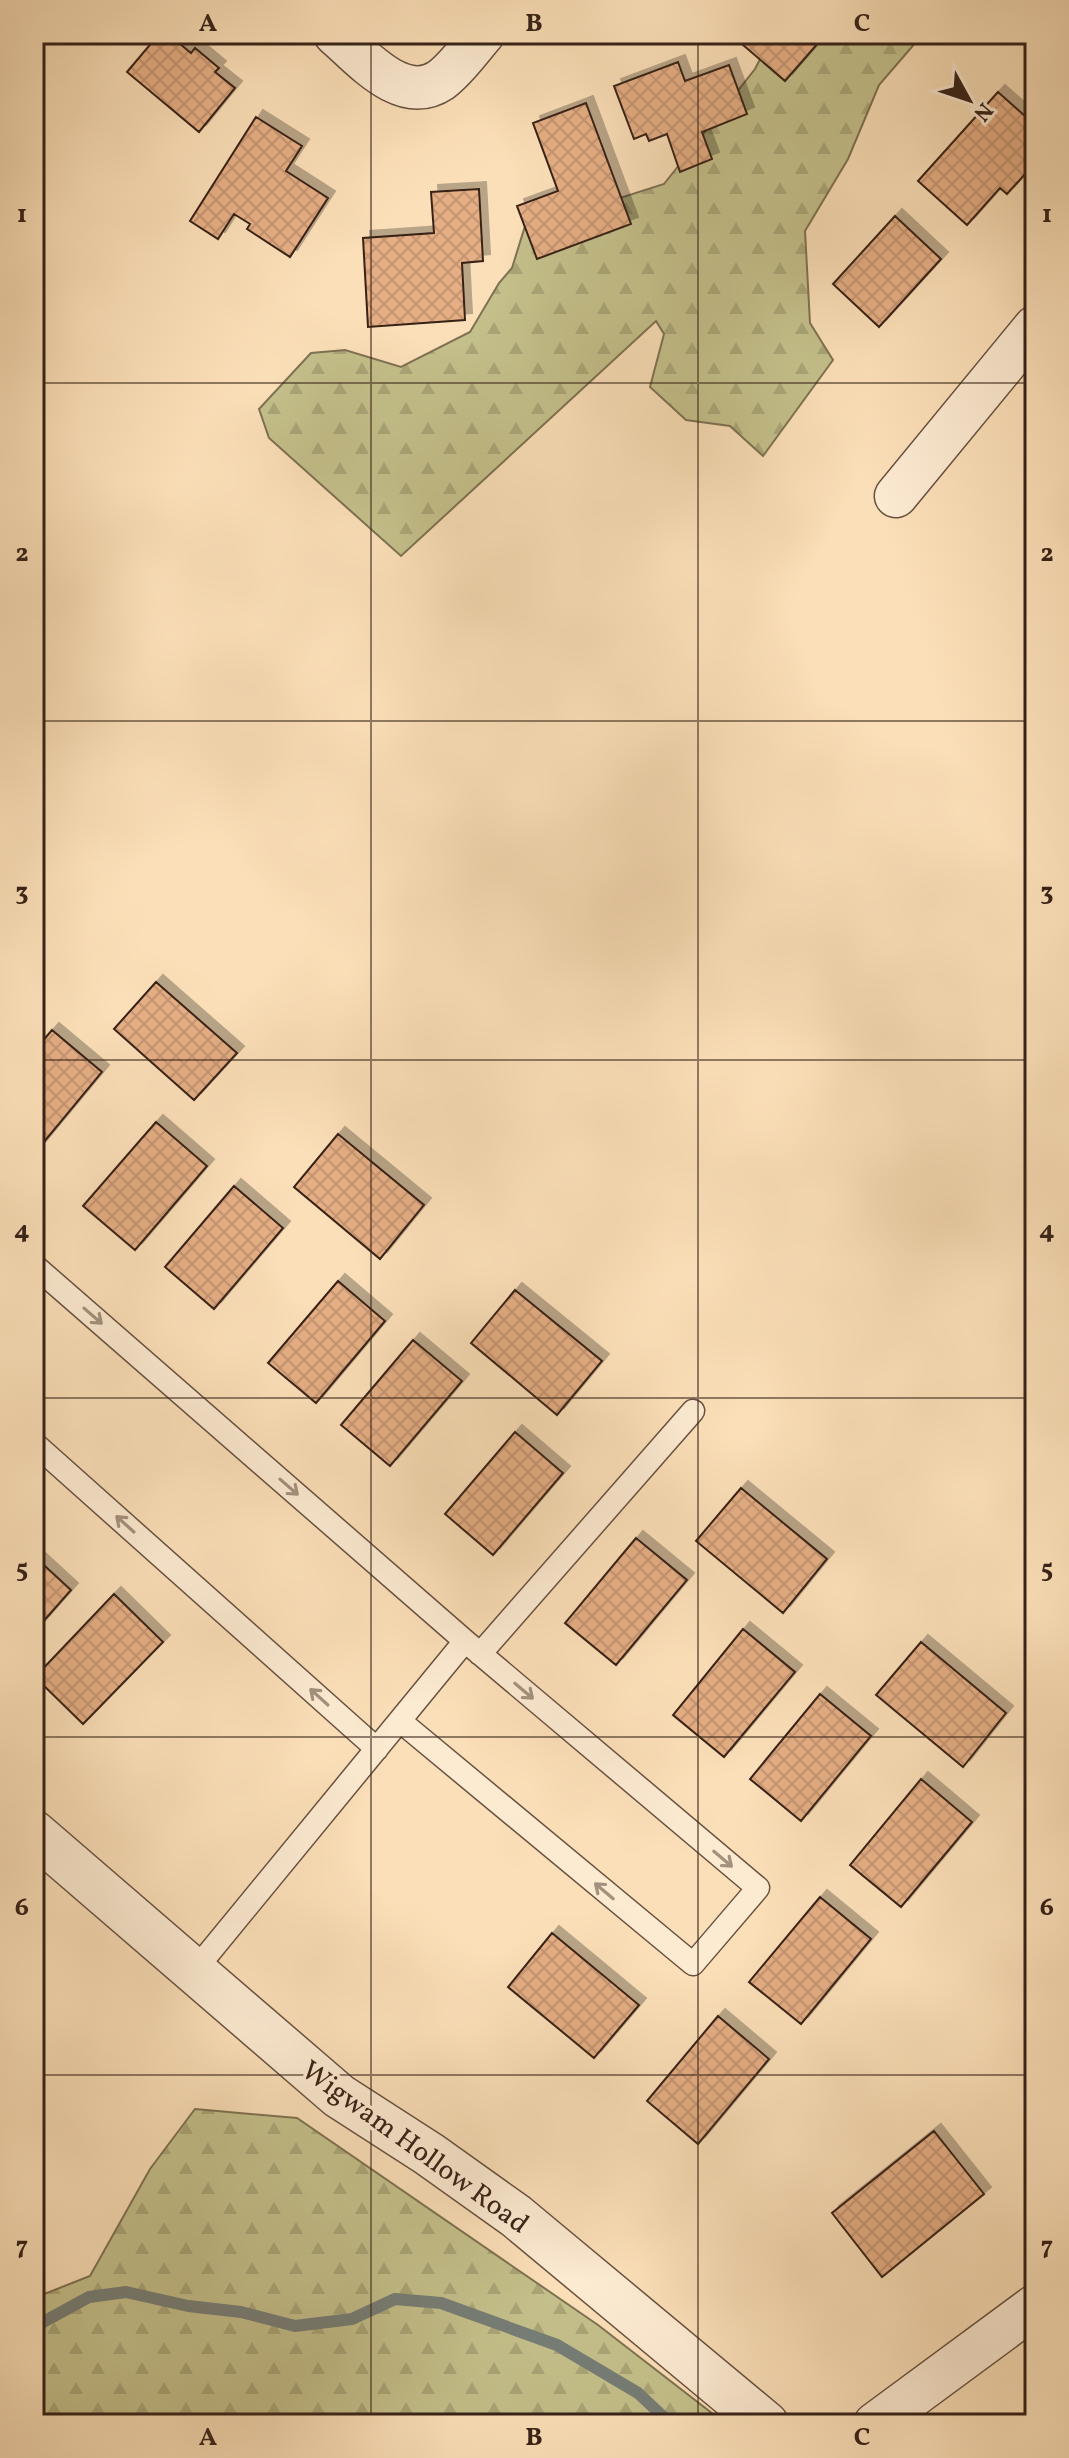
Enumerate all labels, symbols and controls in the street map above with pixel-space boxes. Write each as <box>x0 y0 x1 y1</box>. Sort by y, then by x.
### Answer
text: A <box>199 6 218 42</box>
text: B <box>525 6 543 42</box>
text: C <box>854 6 870 42</box>
north arrow <box>929 60 1009 140</box>
text: N <box>965 95 999 127</box>
text: 1 <box>17 197 27 233</box>
text: 1 <box>1042 197 1052 233</box>
text: 2 <box>15 536 29 572</box>
text: 2 <box>1040 536 1054 572</box>
text: 3 <box>15 875 29 911</box>
text: 3 <box>1040 875 1054 911</box>
text: 4 <box>14 1213 30 1249</box>
text: 4 <box>1039 1213 1055 1249</box>
one-way arrow <box>82 1307 103 1325</box>
one-way arrow <box>278 1478 298 1496</box>
one-way arrow <box>115 1515 135 1533</box>
text: 5 <box>16 1552 28 1588</box>
text: 5 <box>1041 1552 1053 1588</box>
one-way arrow <box>514 1682 534 1700</box>
one-way arrow <box>309 1688 329 1706</box>
one-way arrow <box>712 1850 733 1868</box>
one-way arrow <box>594 1882 615 1900</box>
text: 6 <box>15 1890 29 1926</box>
text: 6 <box>1040 1890 1054 1926</box>
street label: Wigwam Hollow Road <box>293 2052 536 2244</box>
text: 7 <box>16 2229 28 2265</box>
text: 7 <box>1041 2229 1053 2265</box>
text: A <box>199 2420 218 2456</box>
text: B <box>525 2420 543 2456</box>
text: C <box>854 2420 870 2456</box>

